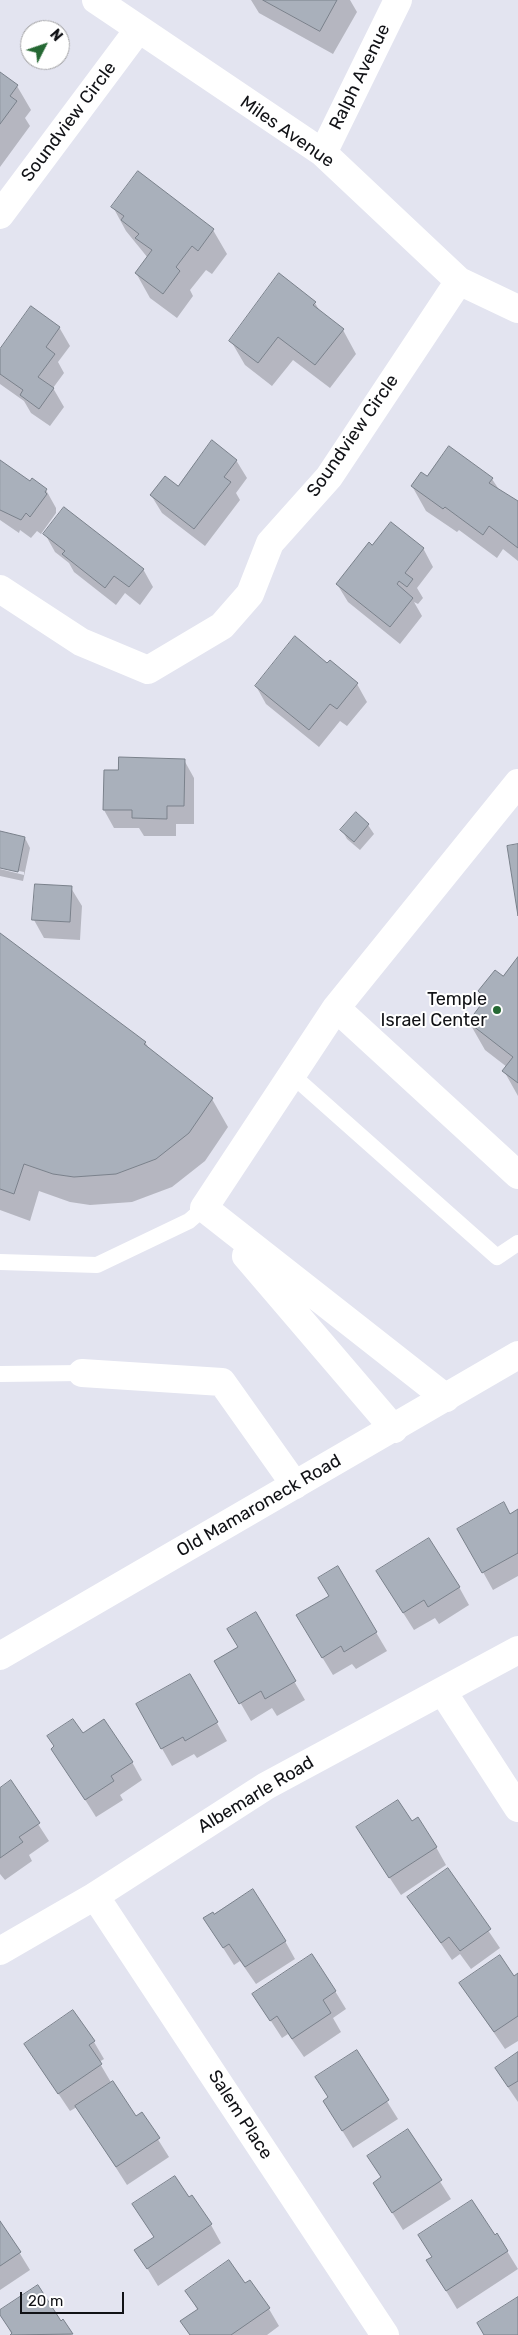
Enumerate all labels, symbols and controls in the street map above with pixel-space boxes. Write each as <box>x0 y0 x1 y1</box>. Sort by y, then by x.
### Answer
north arrow <box>20 20 70 70</box>
street label: Ralph Avenue <box>325 20 395 134</box>
text: N <box>46 26 66 45</box>
street label: Soundview Circle <box>17 58 121 186</box>
street label: Miles Avenue <box>236 92 338 172</box>
street label: Soundview Circle <box>303 371 403 501</box>
place label: Temple Israel Center <box>381 989 487 1032</box>
marker: Temple Israel Center <box>491 1004 503 1016</box>
street label: Old Mamaroneck Road <box>173 1450 345 1562</box>
street label: Albemarle Road <box>194 1752 318 1838</box>
street label: Salem Place <box>203 2066 277 2164</box>
scale bar <box>22 2282 126 2314</box>
text: 20 m <box>28 2292 63 2310</box>

